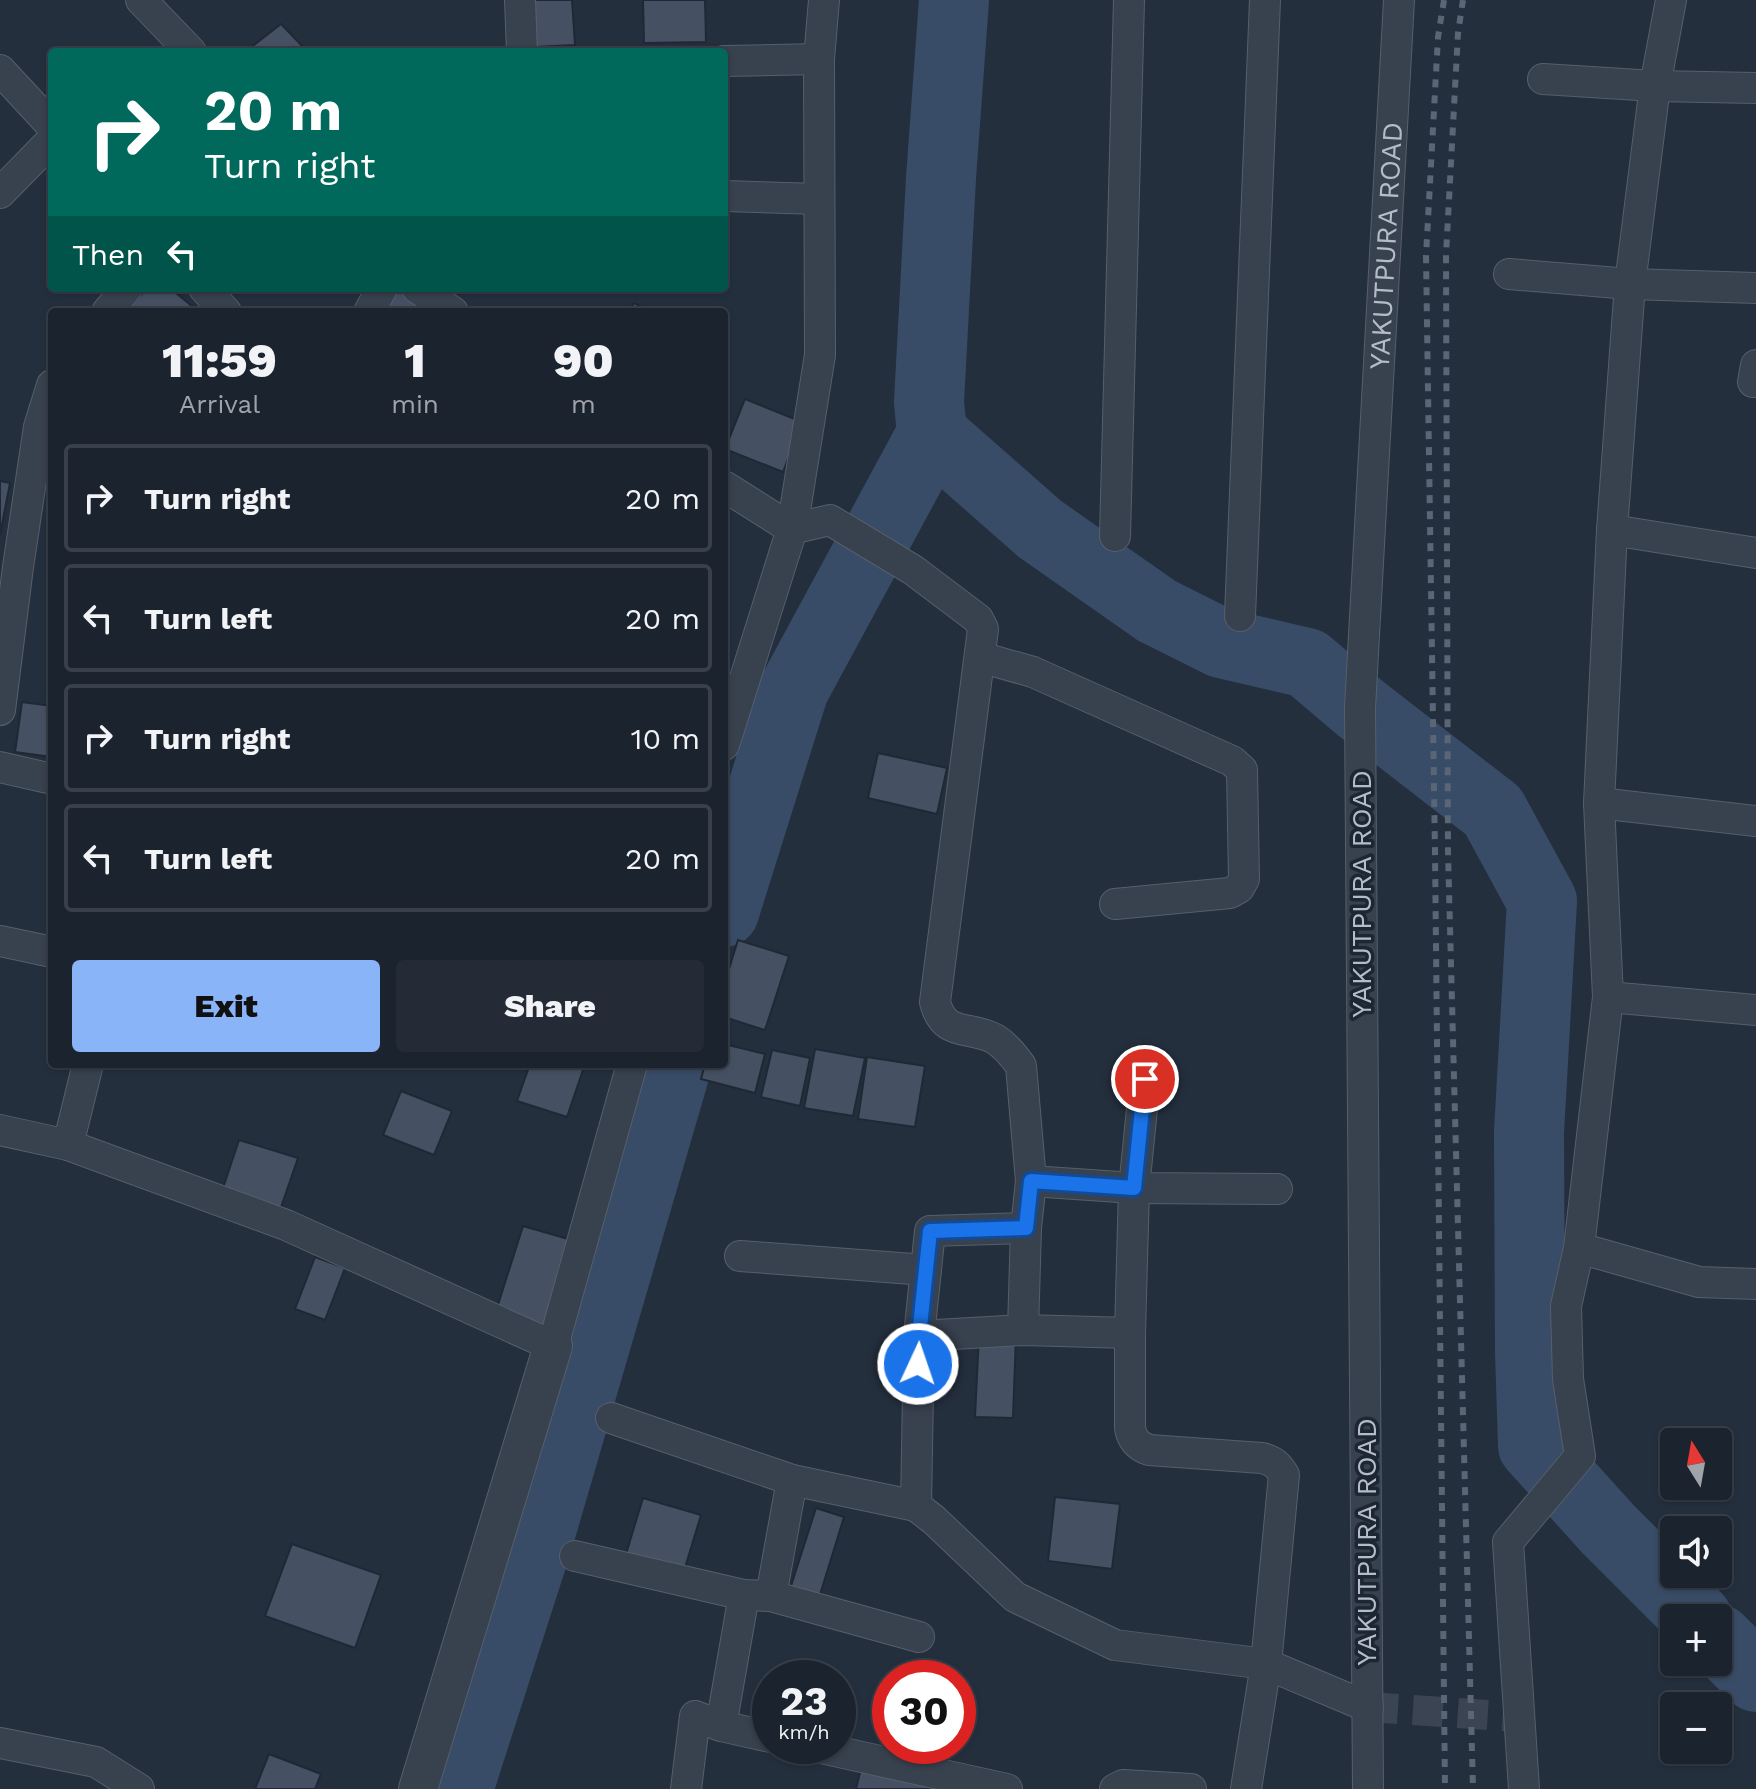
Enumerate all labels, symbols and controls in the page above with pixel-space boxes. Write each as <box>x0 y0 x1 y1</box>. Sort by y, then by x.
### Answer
text: 20 m <box>204 78 342 144</box>
icon: right <box>72 80 176 184</box>
street label: YAKUTPURA ROAD <box>1362 121 1409 370</box>
text: Turn right <box>204 145 375 187</box>
icon: left <box>160 232 204 276</box>
text: Then <box>72 237 144 272</box>
text: 11:59 <box>162 332 277 389</box>
text: 1 <box>404 332 426 389</box>
text: 90 <box>553 332 614 389</box>
text: Arrival <box>179 389 260 419</box>
text: min <box>391 389 439 419</box>
text: m <box>571 389 596 419</box>
icon: right <box>76 476 120 520</box>
text: Turn right <box>144 481 290 516</box>
text: 20 m <box>625 481 700 516</box>
icon: left <box>76 596 120 640</box>
text: Turn left <box>144 601 272 636</box>
text: 20 m <box>625 601 700 636</box>
icon: right <box>76 716 120 760</box>
text: Turn right <box>144 721 290 756</box>
text: 10 m <box>631 721 700 756</box>
street label: YAKUTPURA ROAD <box>1345 770 1378 1018</box>
icon: left <box>76 836 120 880</box>
text: Turn left <box>144 841 272 876</box>
text: 20 m <box>625 841 700 876</box>
button: Exit <box>72 960 380 1052</box>
button: Share <box>396 960 704 1052</box>
pin <box>1111 1045 1179 1113</box>
icon: arrive <box>1123 1057 1167 1101</box>
position arrow <box>876 1322 960 1406</box>
street label: YAKUTPURA ROAD <box>1350 1418 1383 1666</box>
north arrow <box>1660 1428 1732 1500</box>
map controls <box>1660 1428 1732 1764</box>
button: sound <box>1660 1516 1732 1588</box>
button: + <box>1660 1604 1732 1676</box>
speed limit sign: 30 <box>872 1660 976 1764</box>
text: 23 <box>780 1678 828 1725</box>
button: − <box>1660 1692 1732 1764</box>
text: km/h <box>778 1720 830 1744</box>

